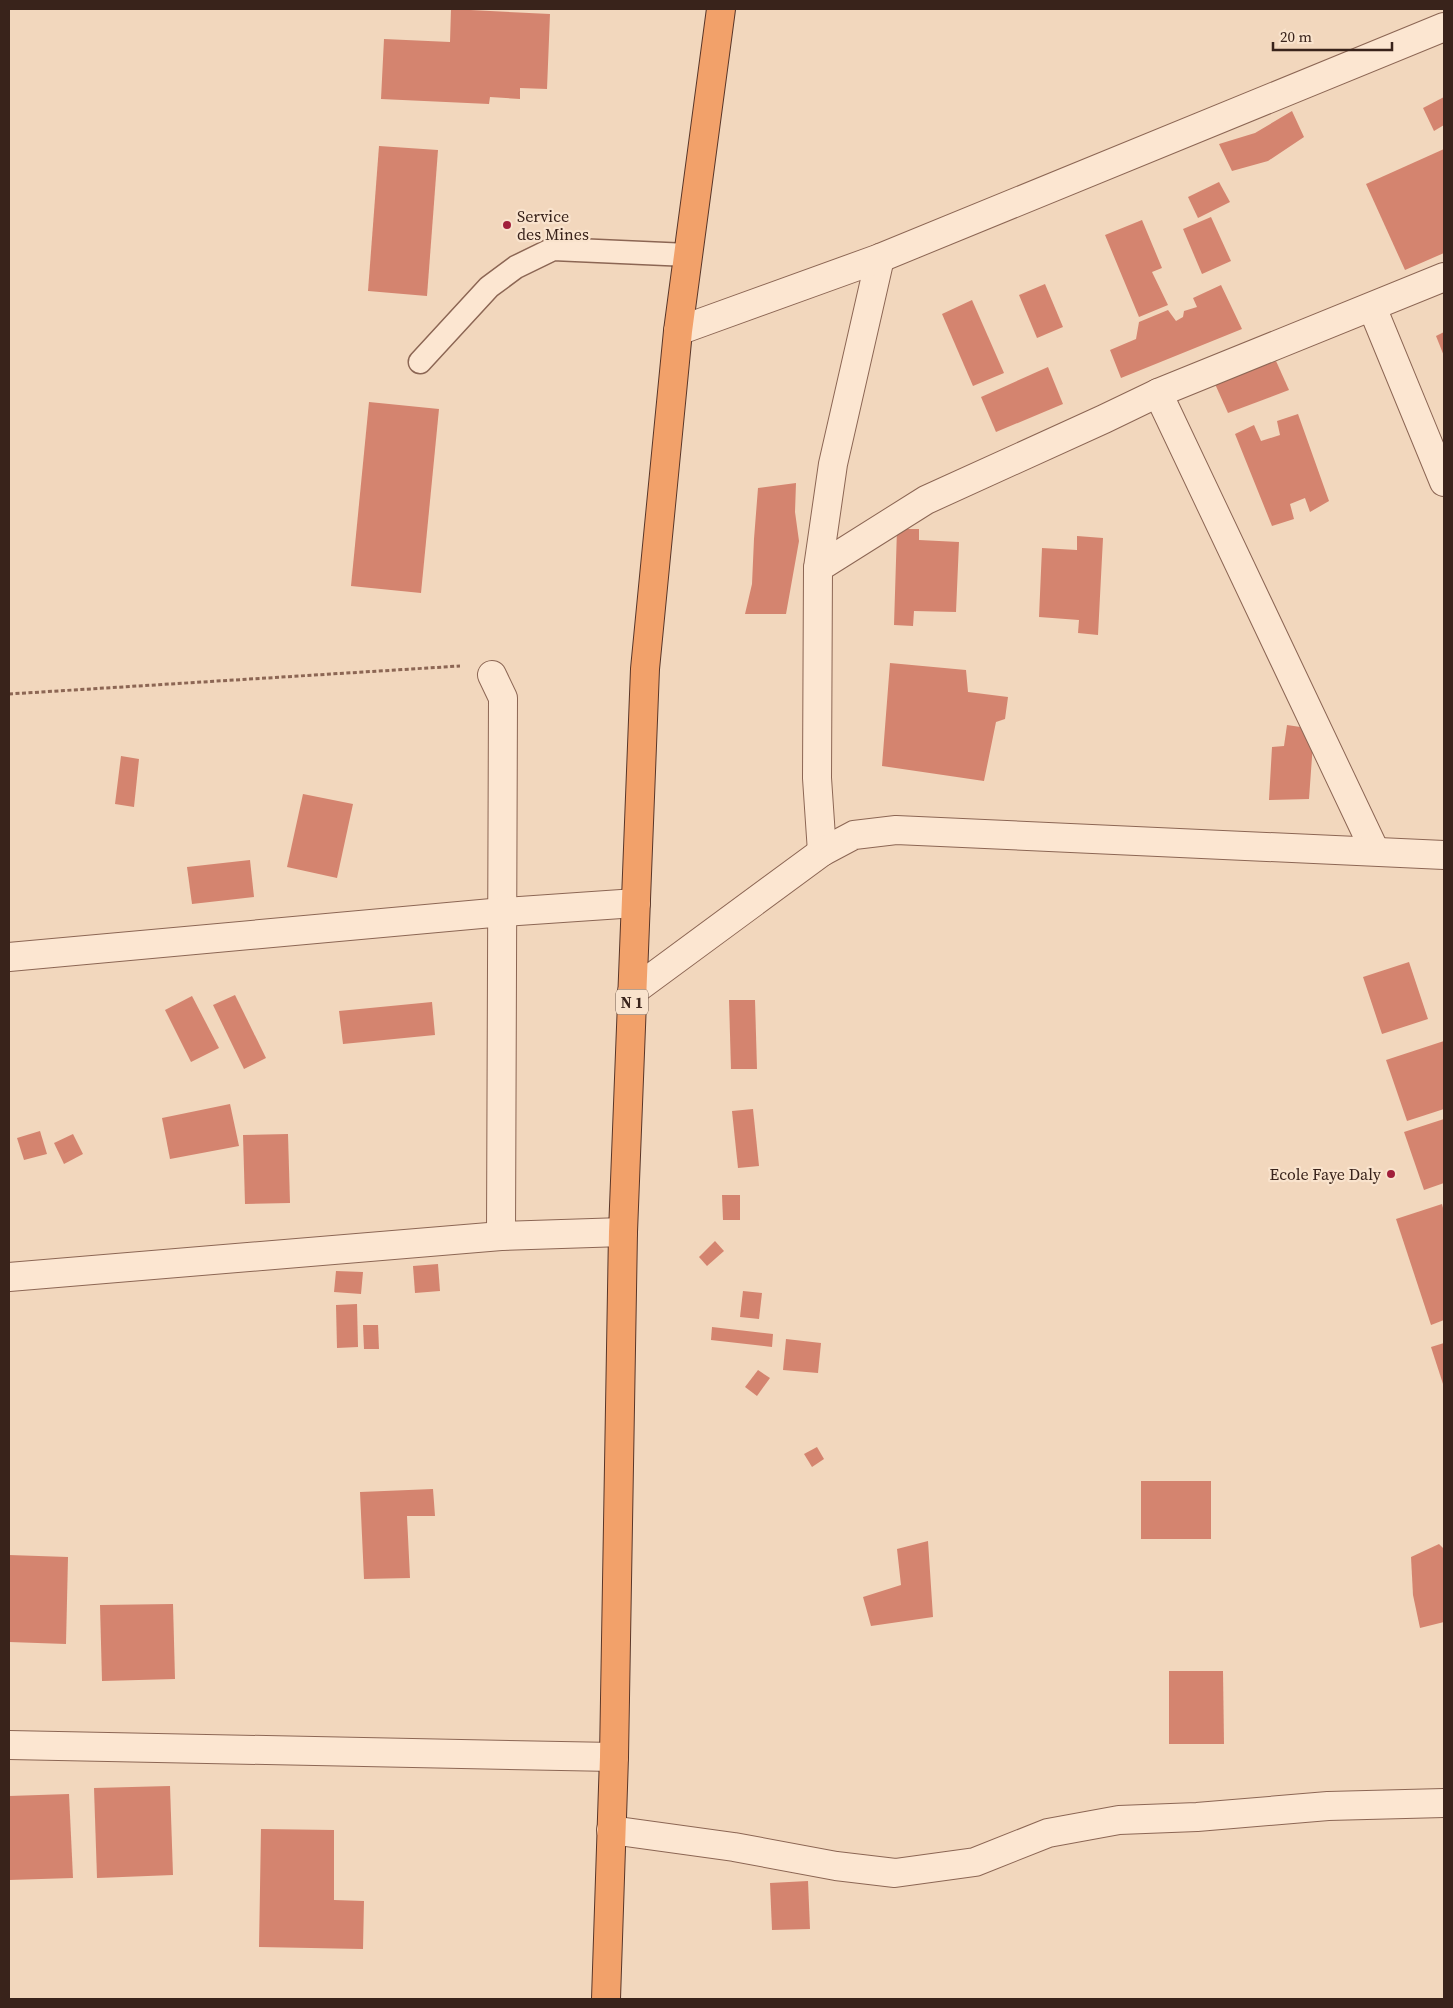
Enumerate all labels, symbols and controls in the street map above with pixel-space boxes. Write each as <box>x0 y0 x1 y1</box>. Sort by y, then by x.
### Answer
scale bar <box>1273 20 1392 52</box>
text: 20 m <box>1280 26 1312 47</box>
place label: Service des Mines <box>517 205 589 245</box>
marker: Service des Mines <box>501 219 513 231</box>
road number: N 1 <box>616 990 648 1014</box>
place label: Ecole Faye Daly <box>1270 1163 1382 1185</box>
marker: Ecole Faye Daly <box>1385 1168 1397 1180</box>

